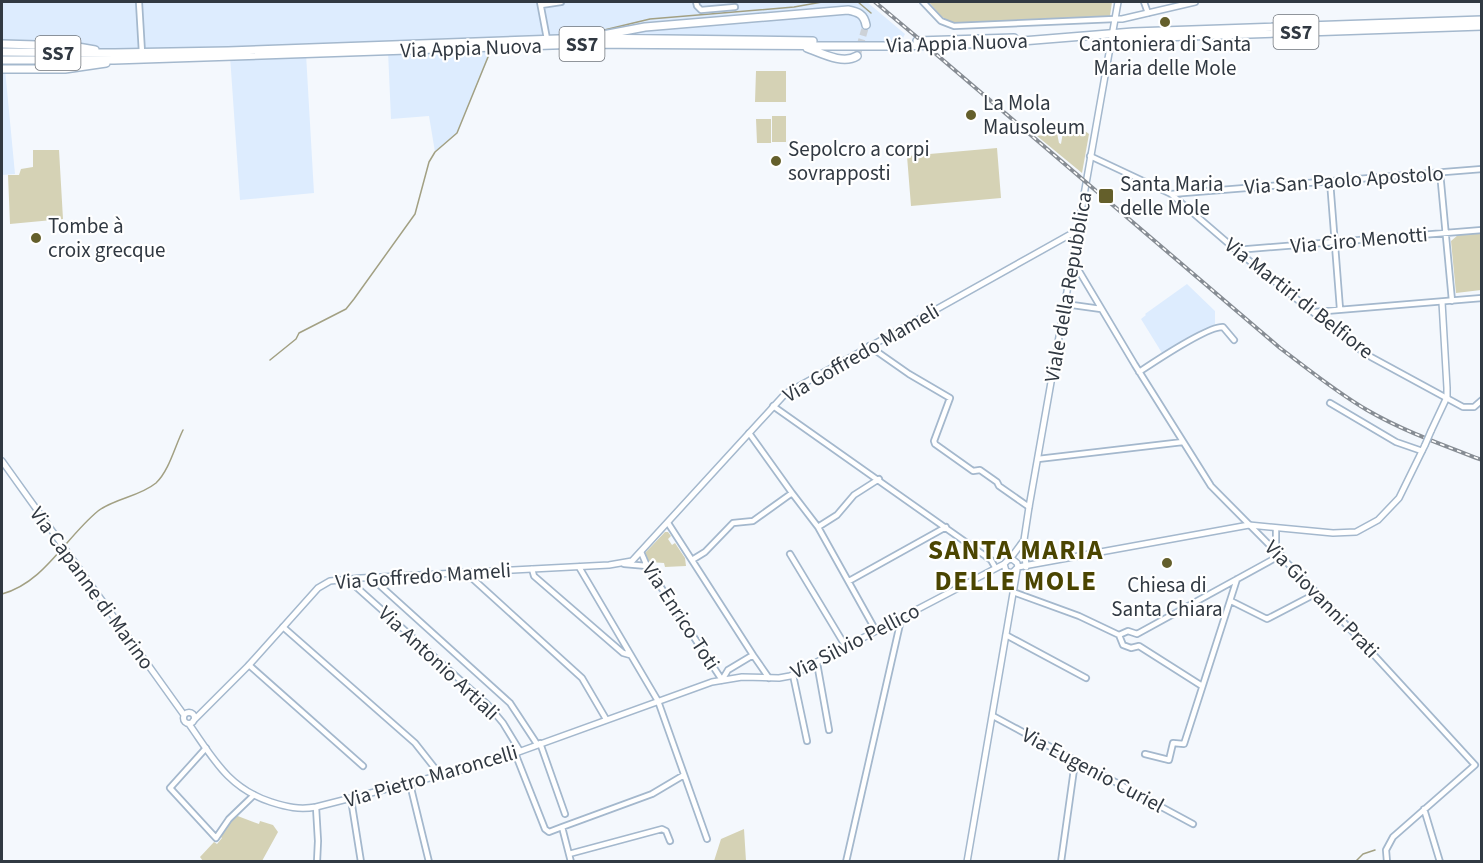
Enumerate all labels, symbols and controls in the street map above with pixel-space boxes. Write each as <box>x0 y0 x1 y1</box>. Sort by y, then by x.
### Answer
marker: Cantoniera di Santa Maria delle Mole <box>1158 15 1172 29</box>
road number: SS7 <box>1274 15 1318 49</box>
street label: Via Appia Nuova <box>886 26 1028 60</box>
road number: SS7 <box>560 27 604 61</box>
place label: Cantoniera di Santa Maria delle Mole <box>1079 29 1251 83</box>
street label: Via Appia Nuova <box>400 31 542 65</box>
road number: SS7 <box>36 36 80 70</box>
place label: La Mola Mausoleum <box>983 88 1085 142</box>
marker: La Mola Mausoleum <box>964 108 978 122</box>
place label: Sepolcro a corpi sovrapposti <box>788 134 930 188</box>
marker: Sepolcro a corpi sovrapposti <box>769 154 783 168</box>
street label: Via San Paolo Apostolo <box>1243 158 1445 202</box>
place label: Santa Maria delle Mole <box>1120 169 1224 223</box>
marker: Santa Maria delle Mole <box>1097 187 1115 205</box>
street label: Viale della Repubblica <box>1036 189 1100 385</box>
place label: Tombe à croix grecque <box>48 211 165 265</box>
street label: Via Ciro Menotti <box>1289 219 1429 261</box>
street label: Via Martiri di Belfiore <box>1218 230 1380 366</box>
marker: Tombe à croix grecque <box>29 231 43 245</box>
street label: Via Goffredo Mameli <box>777 296 945 410</box>
street label: Via Capanne di Marino <box>23 500 161 676</box>
district label: SANTA MARIA DELLE MOLE <box>928 531 1104 601</box>
street label: Via Giovanni Prati <box>1258 533 1386 665</box>
street label: Via Goffredo Mameli <box>334 555 512 597</box>
street label: Via Enrico Toti <box>635 556 727 676</box>
marker: Chiesa di Santa Chiara <box>1160 556 1174 570</box>
place label: Chiesa di Santa Chiara <box>1111 570 1223 624</box>
street label: Via Silvio Pellico <box>785 596 925 686</box>
street label: Via Antonio Artiali <box>372 599 506 727</box>
street label: Via Eugenio Curiel <box>1016 720 1170 820</box>
street label: Via Pietro Maroncelli <box>341 737 521 815</box>

